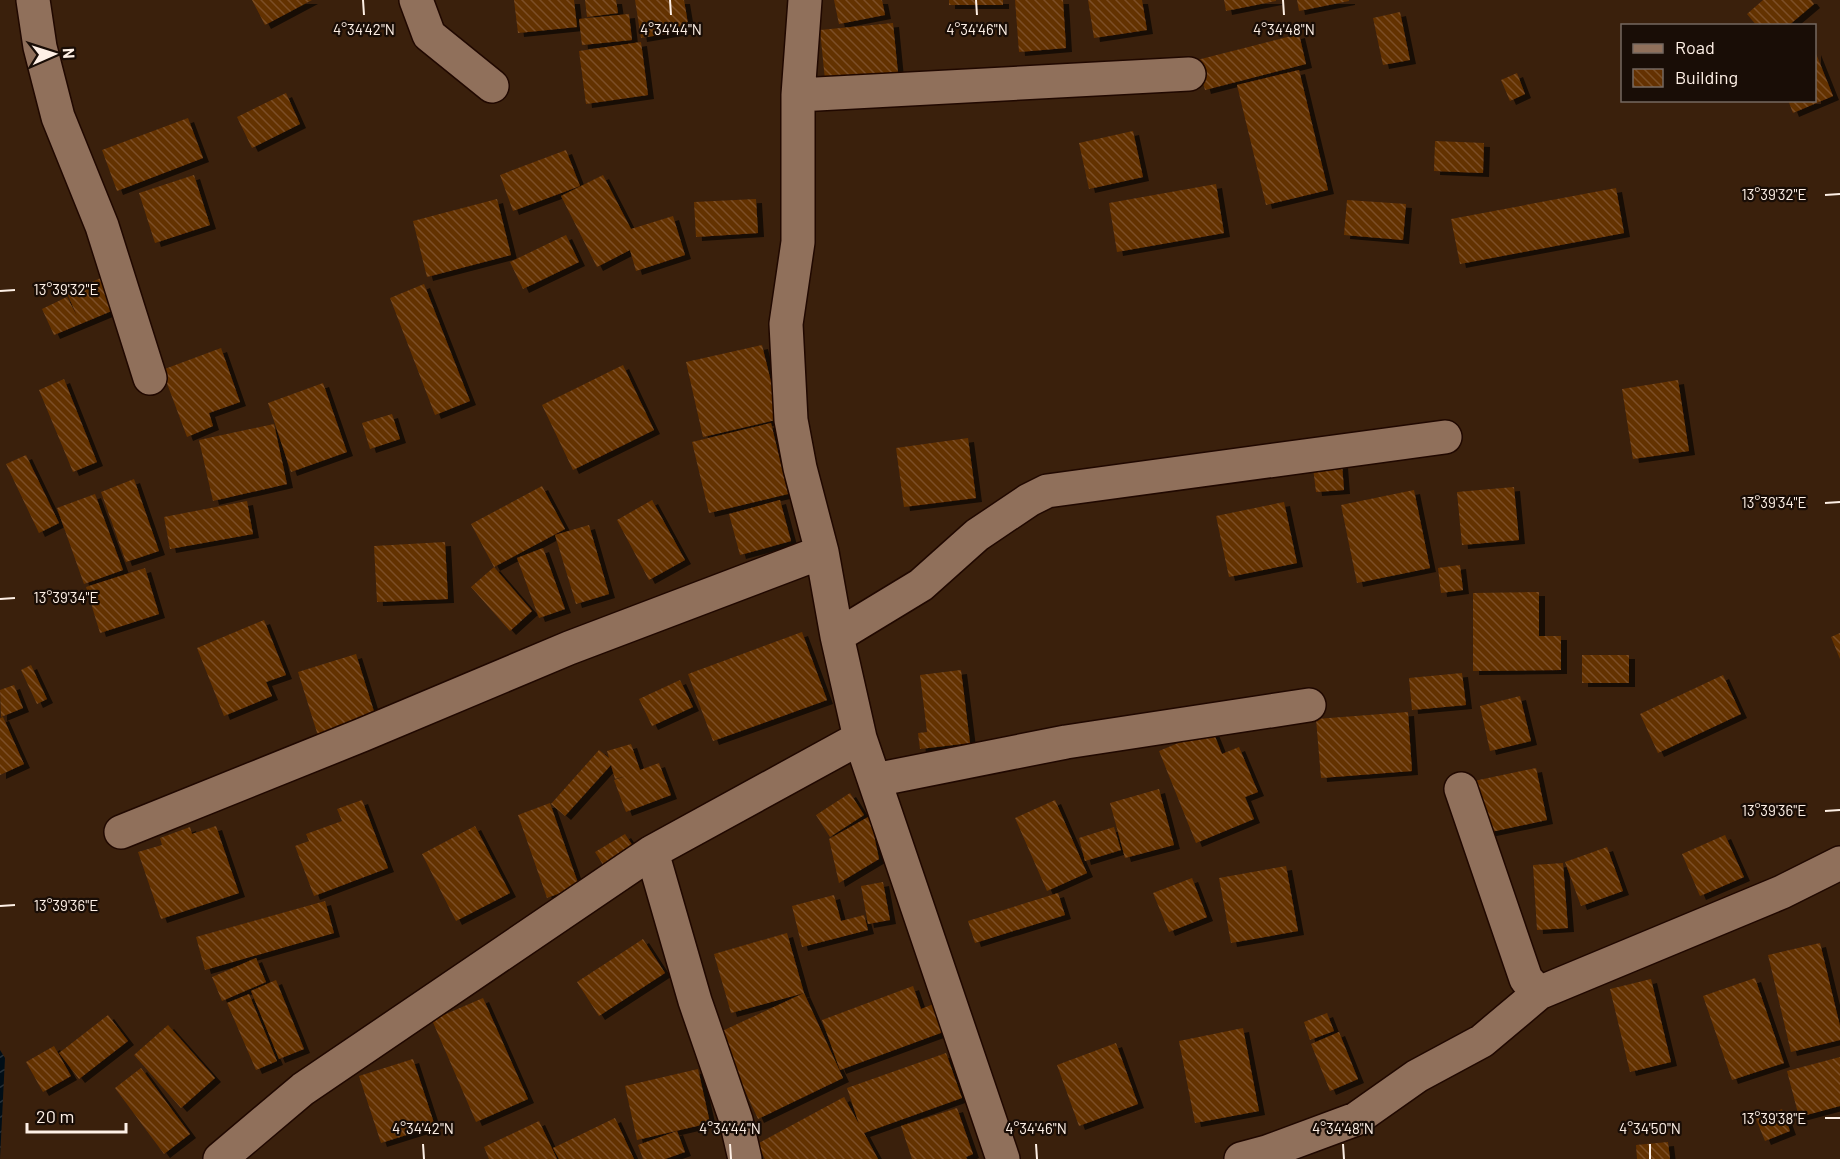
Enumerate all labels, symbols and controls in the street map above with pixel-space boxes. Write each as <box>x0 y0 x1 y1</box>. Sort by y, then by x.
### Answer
text: 4°34'42"N <box>333 20 395 38</box>
text: 4°34'44"N <box>640 20 702 38</box>
text: 4°34'46"N <box>946 20 1008 38</box>
text: 4°34'48"N <box>1253 20 1315 38</box>
north arrow <box>24 24 84 84</box>
legend <box>1621 24 1816 102</box>
text: Road <box>1675 36 1715 58</box>
text: N <box>60 47 79 59</box>
text: Building <box>1675 66 1738 88</box>
text: 13°39'32"E <box>1742 185 1807 203</box>
text: 13°39'32"E <box>34 280 99 298</box>
text: 13°39'34"E <box>1742 493 1807 511</box>
text: 13°39'34"E <box>34 588 99 606</box>
text: 13°39'36"E <box>1742 801 1806 819</box>
text: 13°39'36"E <box>34 896 98 914</box>
scale bar <box>27 1096 126 1134</box>
text: 20 m <box>36 1105 74 1127</box>
text: 13°39'38"E <box>1742 1109 1806 1127</box>
text: 4°34'42"N <box>392 1119 454 1137</box>
text: 4°34'44"N <box>699 1119 761 1137</box>
text: 4°34'46"N <box>1005 1119 1067 1137</box>
text: 4°34'48"N <box>1312 1119 1374 1137</box>
text: 4°34'50"N <box>1619 1119 1681 1137</box>

